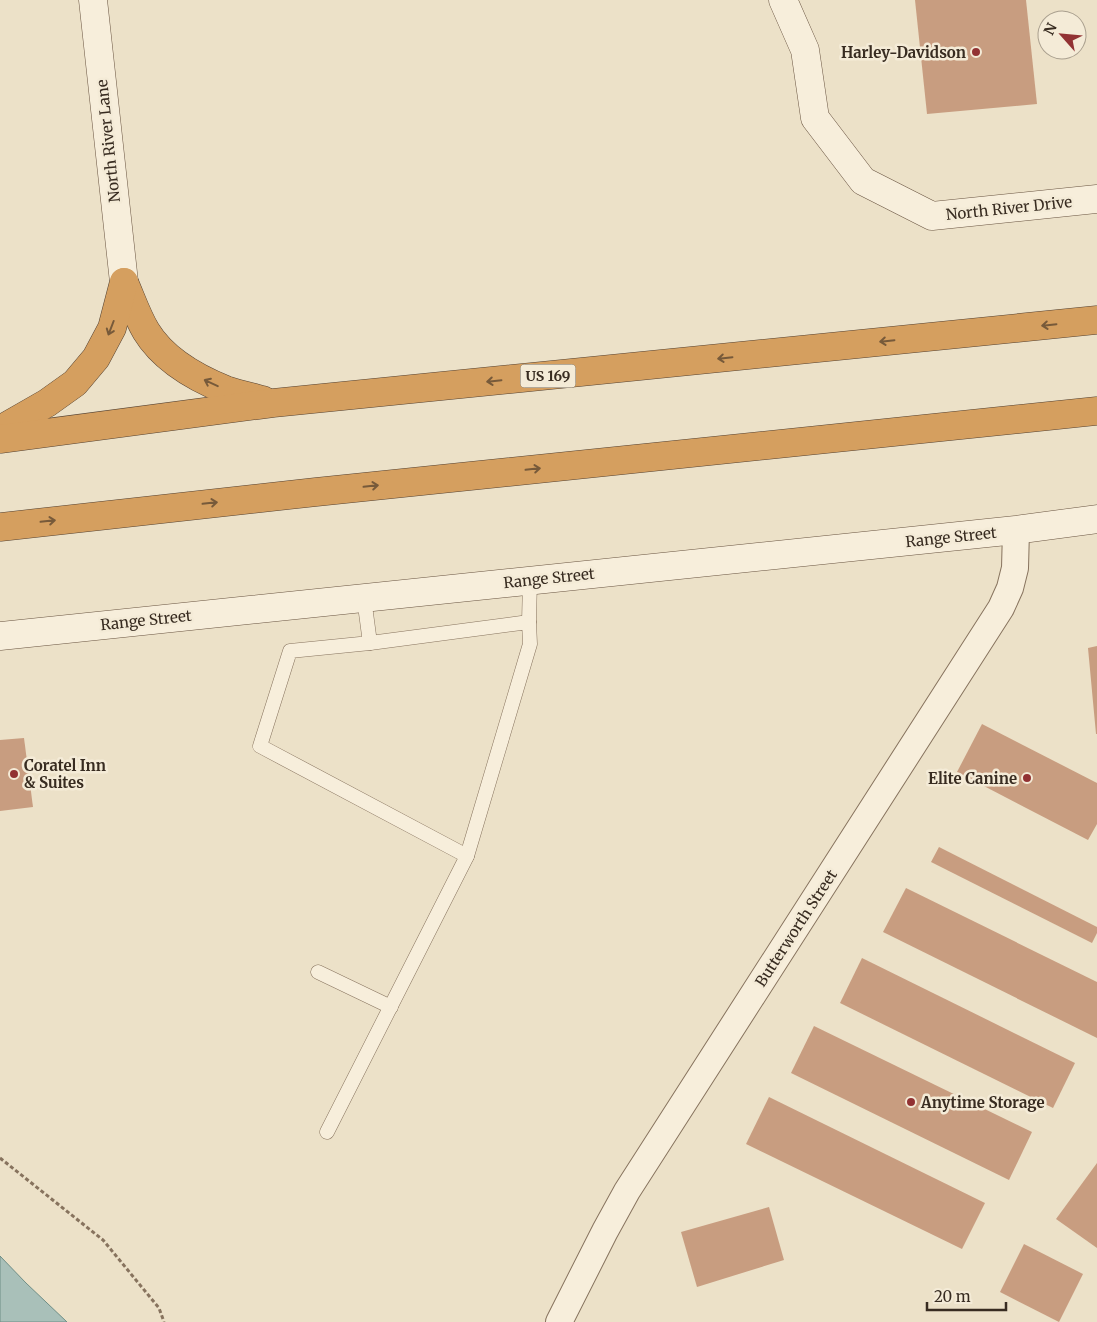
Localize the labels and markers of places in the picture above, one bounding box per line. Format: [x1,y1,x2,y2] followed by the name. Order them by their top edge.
[841,43,966,62] place label: Harley-Davidson
[970,46,982,58] marker: Harley-Davidson
[24,756,106,792] place label: Coratel Inn & Suites
[8,768,20,780] marker: Coratel Inn & Suites
[928,769,1017,788] place label: Elite Canine
[1021,772,1033,784] marker: Elite Canine
[920,1093,1045,1112] place label: Anytime Storage
[905,1096,917,1108] marker: Anytime Storage

